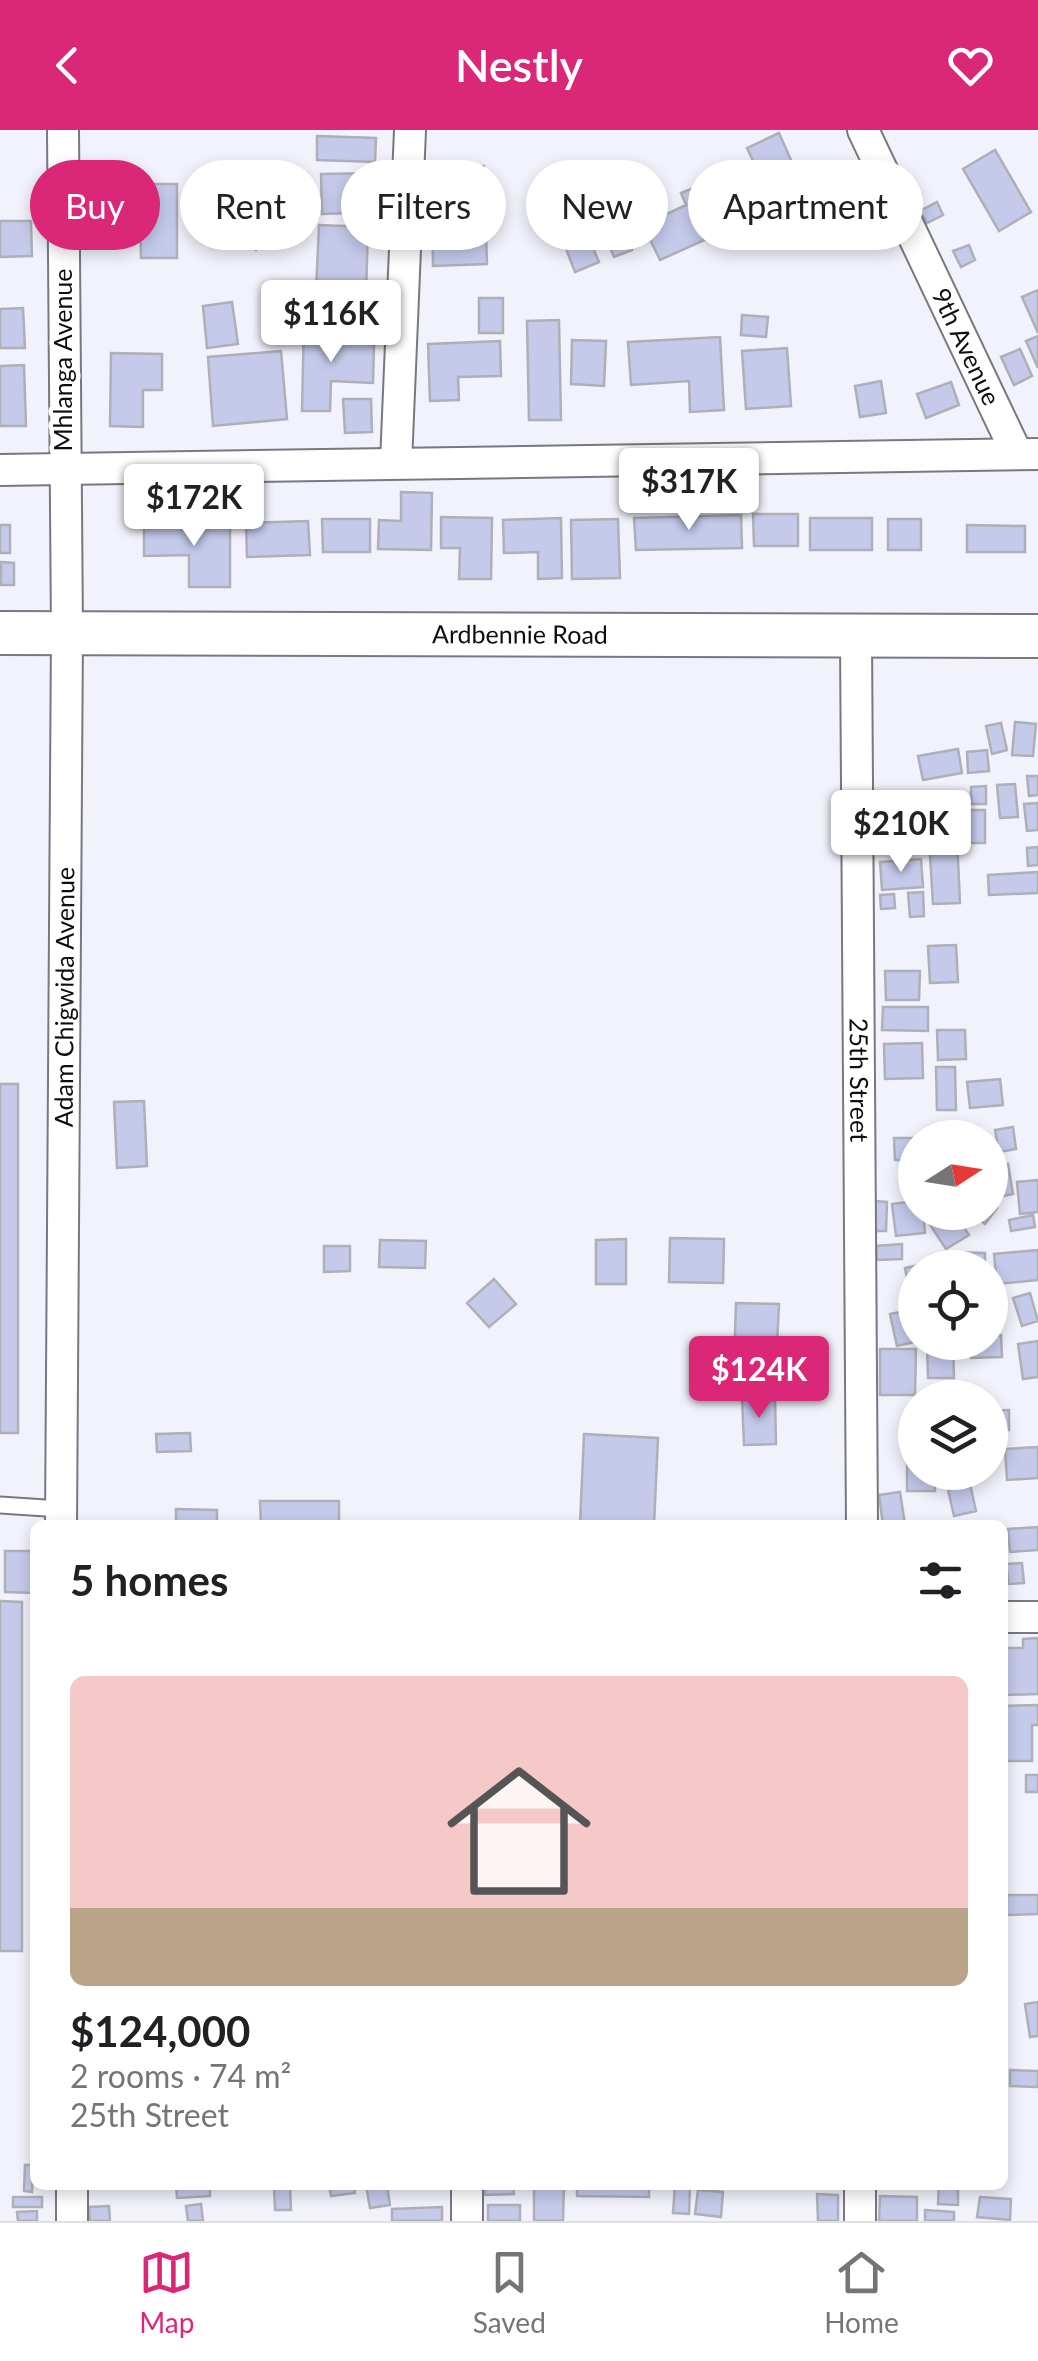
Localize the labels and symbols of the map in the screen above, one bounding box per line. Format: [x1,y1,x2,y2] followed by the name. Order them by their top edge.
[47,268,77,452] street label: Mhlanga Avenue
[261,280,401,365] pin: $116K
[926,283,1007,410] street label: 9th Avenue
[619,448,759,533] pin: $317K
[124,464,264,549] pin: $172K
[432,618,608,649] street label: Ardbennie Road
[831,790,971,875] pin: $210K
[48,867,79,1127] street label: Adam Chigwida Avenue
[845,1018,875,1142] street label: 25th Street
[898,1120,1008,1230] north arrow
[689,1336,829,1421] pin: $124K

